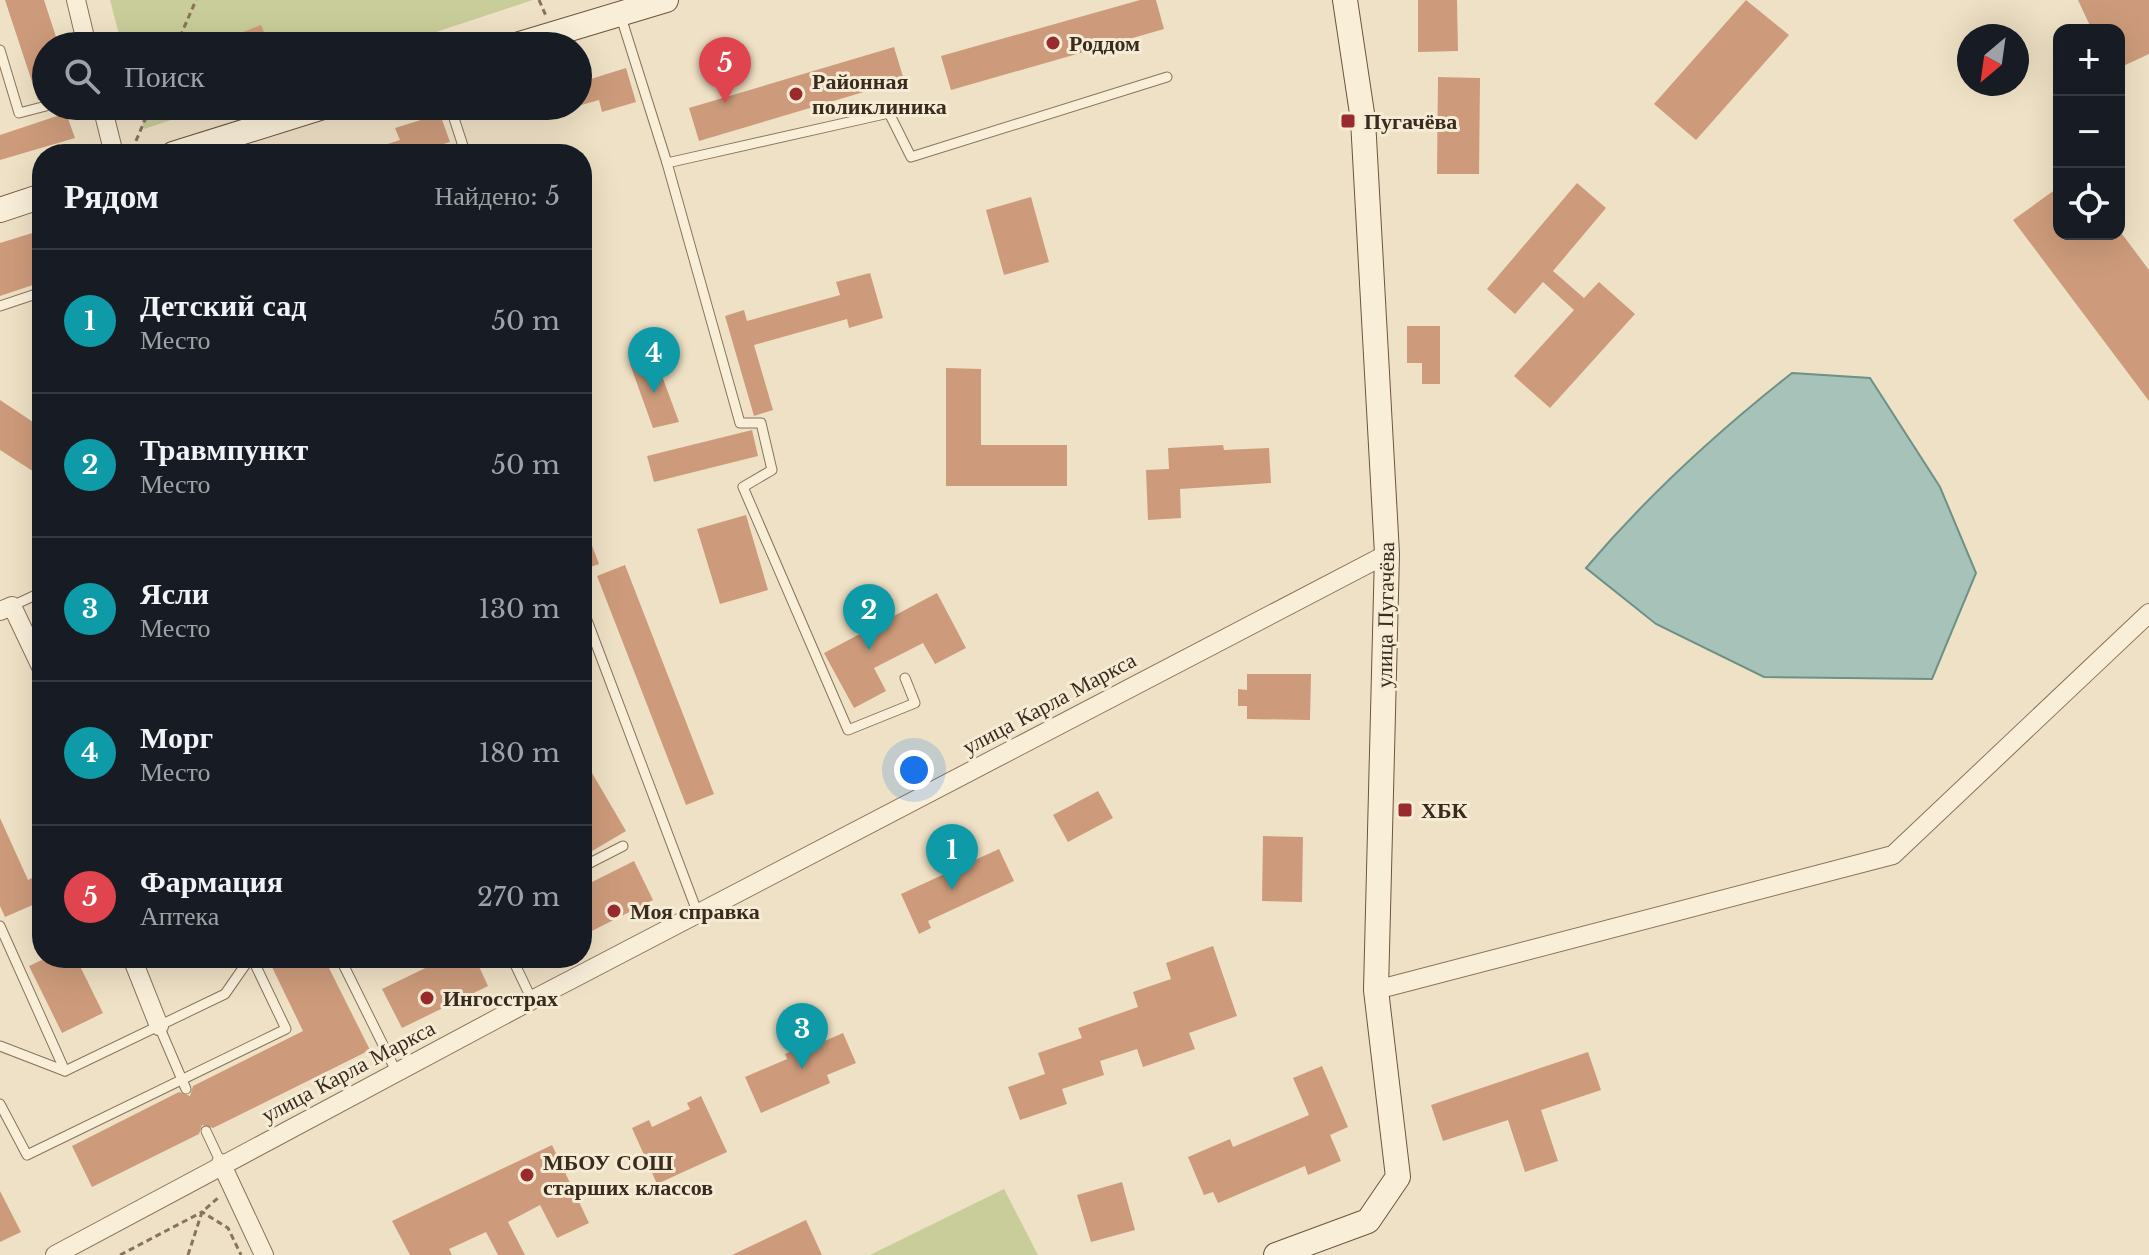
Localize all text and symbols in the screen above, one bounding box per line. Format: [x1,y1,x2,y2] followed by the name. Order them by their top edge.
[1957,24,2029,96] north arrow
[2053,24,2125,240] map controls
[2053,24,2125,96] button: +
[1069,30,1140,57] place label: Роддом
[32,32,592,120] search box
[1044,34,1062,52] marker: Роддом
[699,37,751,103] pin: 5
[60,54,104,98] icon: search
[124,58,205,95] text: Поиск
[812,68,947,120] place label: Районная поликлиника
[787,85,805,103] marker: Районная поликлиника
[2053,96,2125,168] button: −
[1364,108,1457,135] place label: Пугачёва
[1339,112,1357,130] marker: Пугачёва
[2053,168,2125,240] button: locate
[64,175,159,217] text: Рядом
[434,180,560,212] text: Найдено: 5
[140,287,306,324] text: Детский сад
[84,305,96,337] text: 1
[491,305,560,337] text: 50 m
[140,324,211,356] text: Место
[628,327,680,393] pin: 4
[140,431,308,468] text: Травмпункт
[82,449,98,481] text: 2
[491,449,560,481] text: 50 m
[140,468,211,500] text: Место
[1371,541,1400,688] street label: улица Пугачёва
[140,575,209,612] text: Ясли
[843,584,895,650] pin: 2
[82,593,98,625] text: 3
[478,593,560,625] text: 130 m
[140,612,211,644] text: Место
[958,646,1141,761] street label: улица Карла Маркса
[140,719,213,756] text: Морг
[81,737,99,769] text: 4
[479,737,560,769] text: 180 m
[894,750,934,790] your location
[140,756,211,788] text: Место
[1421,797,1467,824] place label: ХБК
[1396,801,1414,819] marker: ХБК
[926,824,978,890] pin: 1
[140,863,283,900] text: Фармация
[82,881,98,913] text: 5
[477,881,560,913] text: 270 m
[630,898,760,925] place label: Моя справка
[140,900,219,932] text: Аптека
[605,902,623,920] marker: Моя справка
[443,985,558,1012] place label: Ингосстрах
[418,989,436,1007] marker: Ингосстрах
[776,1003,828,1069] pin: 3
[257,1014,440,1129] street label: улица Карла Маркса
[543,1149,713,1201] place label: МБОУ СОШ старших классов
[518,1166,536,1184] marker: МБОУ СОШ старших классов

